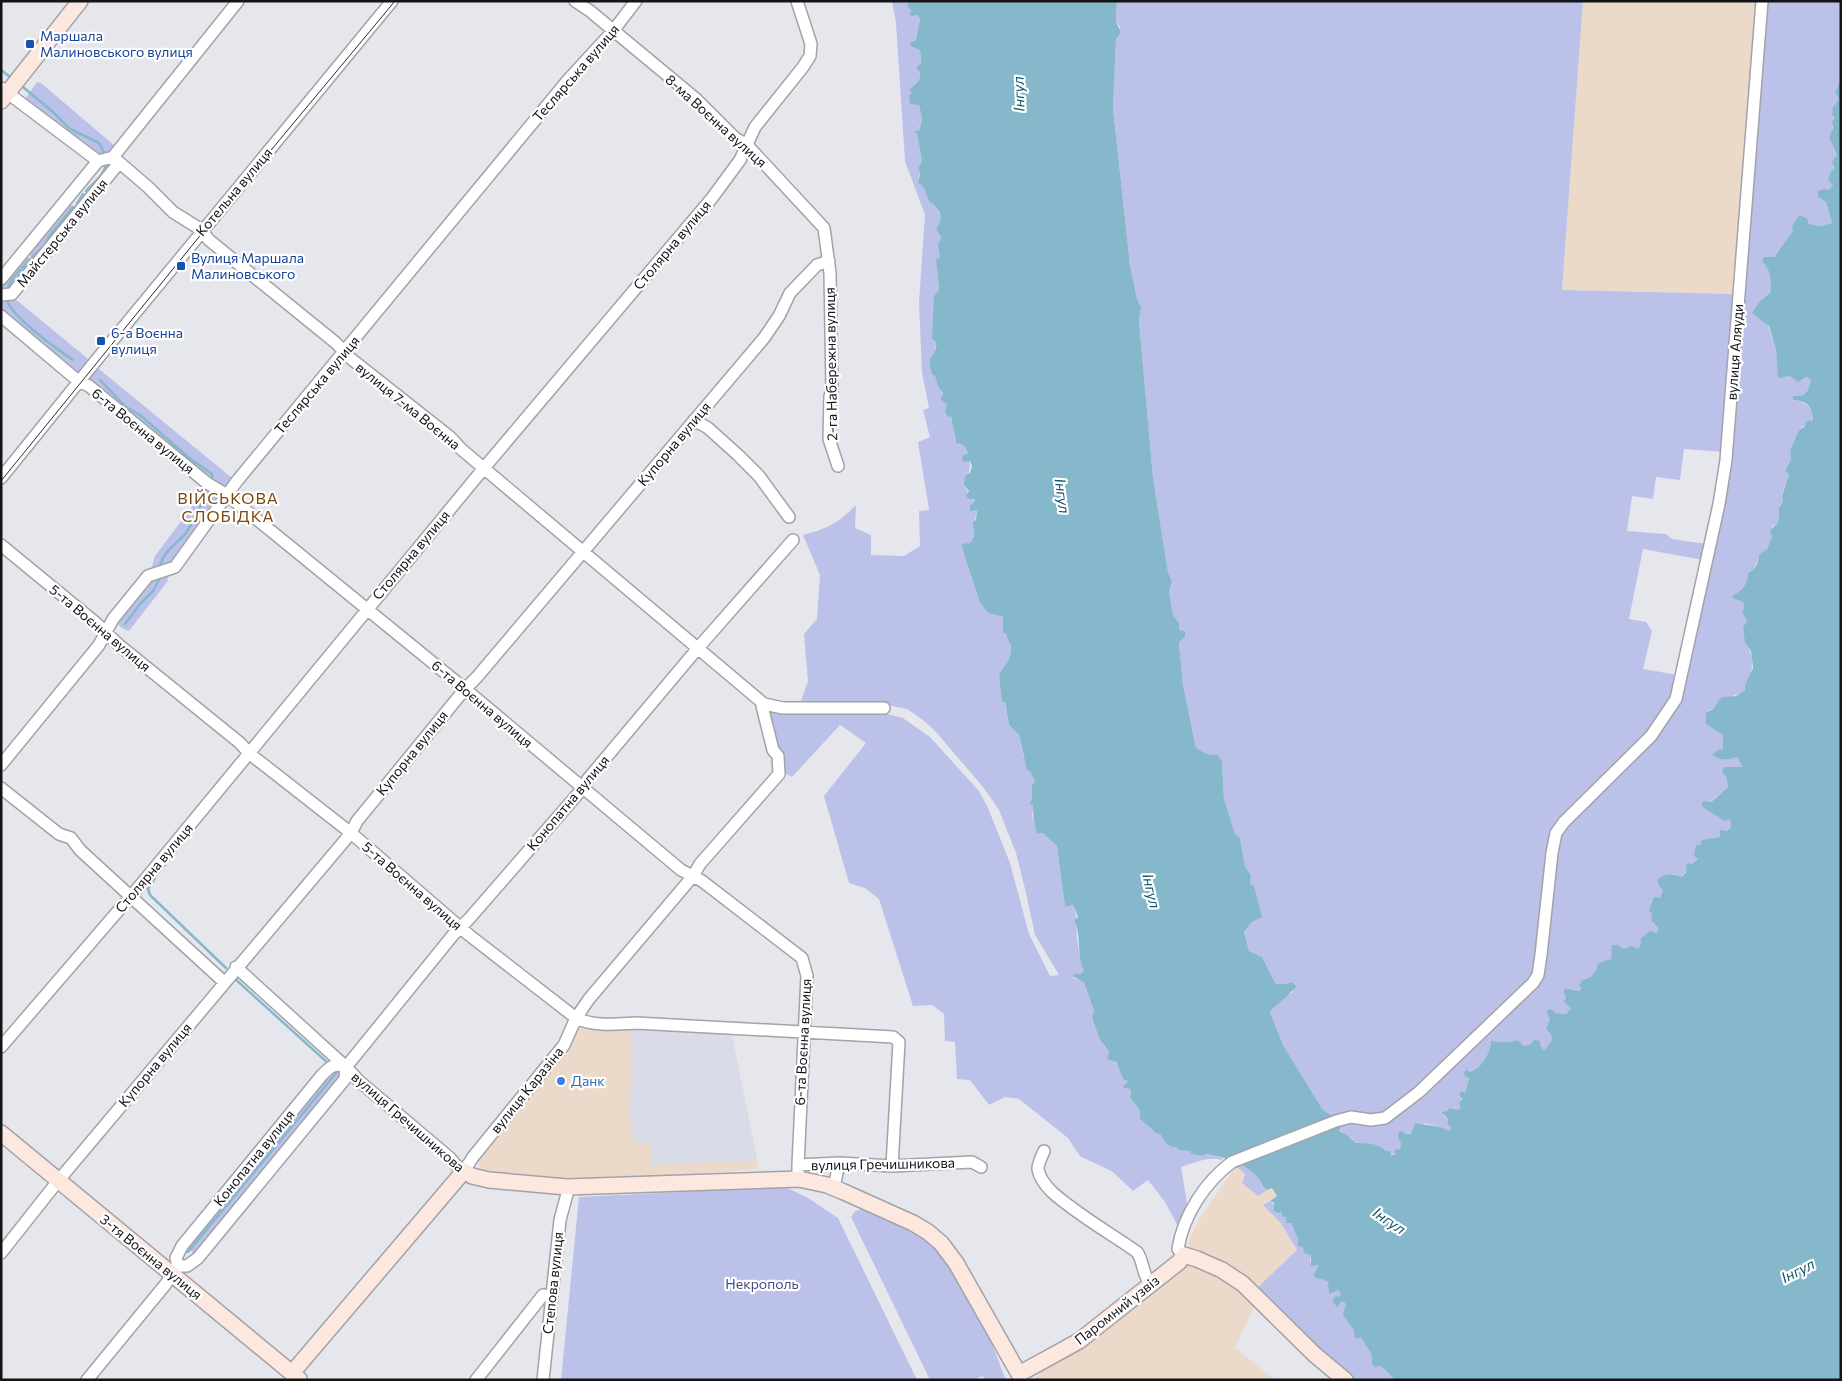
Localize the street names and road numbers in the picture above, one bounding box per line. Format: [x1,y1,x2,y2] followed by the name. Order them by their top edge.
[529,21,622,125] street label: Теслярська вулиця
[662,71,770,171] street label: 8-ма Воєнна вулиця
[192,144,275,239] street label: Котельна вулиця
[13,175,111,290] street label: Майстерська вулиця
[629,197,714,293] street label: Столярна вулиця
[821,287,840,441] street label: 2-га Набережна вулиця
[1723,303,1746,401] street label: вулиця Аляуди
[271,332,363,437] street label: Теслярська вулиця
[353,358,464,453] street label: вулиця 7-ма Воєнна
[89,384,198,477] street label: 6-та Воєнна вулиця
[634,398,714,489] street label: Купорна вулиця
[368,507,453,603] street label: Столярна вулиця
[46,580,154,675] street label: 5-та Воєнна вулиця
[428,656,536,751] street label: 6-та Воєнна вулиця
[372,707,451,799] street label: Купорна вулиця
[523,752,612,854] street label: Конопатна вулиця
[111,820,196,916] street label: Столярна вулиця
[359,838,466,934] street label: 5-та Воєнна вулиця
[791,978,814,1106] street label: 6-та Воєнна вулиця
[115,1019,195,1110] street label: Купорна вулиця
[487,1043,567,1136] street label: вулиця Каразіна
[348,1068,468,1175] street label: вулиця Гречишникова
[210,1106,298,1209] street label: Конопатна вулиця
[811,1154,955,1173] street label: вулиця Гречишникова
[97,1210,206,1303] street label: 3-тя Воєнна вулиця
[539,1231,566,1335] street label: Степова вулиця
[1071,1271,1163,1348] street label: Паромний узвіз

